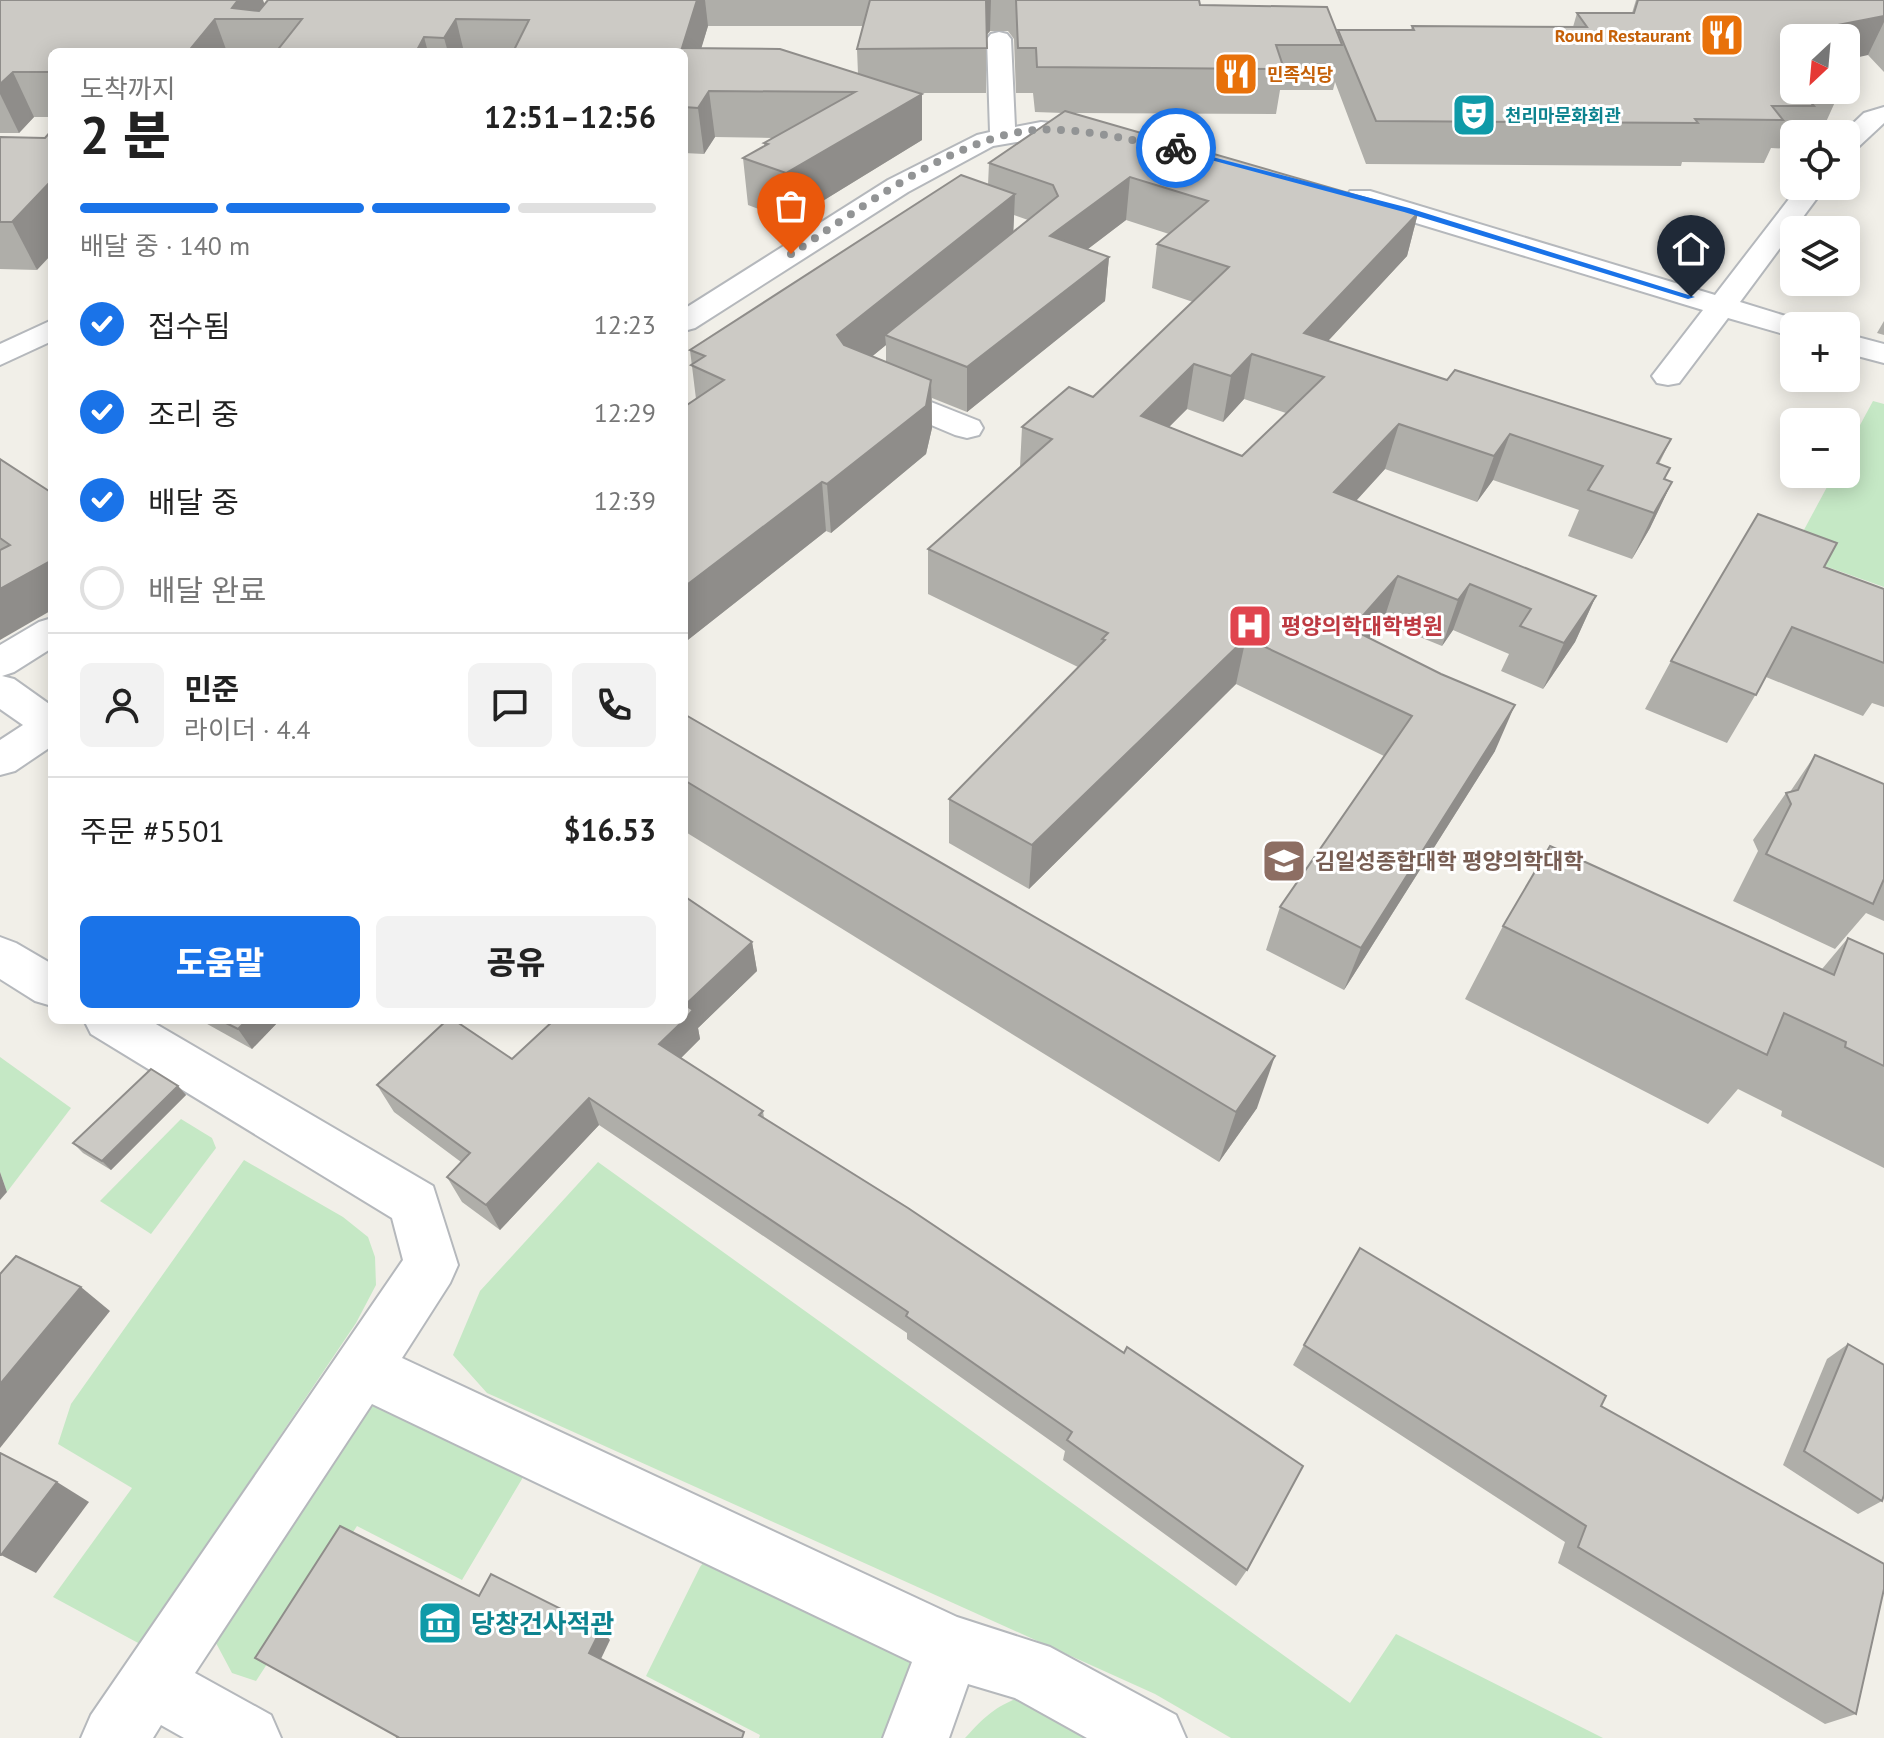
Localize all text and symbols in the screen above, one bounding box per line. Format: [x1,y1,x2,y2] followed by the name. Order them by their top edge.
[1698,11,1746,59] restaurant icon: Round Restaurant
[1555,24,1692,47] place label: Round Restaurant
[1780,24,1860,104] north arrow
[1780,24,1860,488] map controls
[1212,50,1260,98] restaurant icon: 민족식당
[1267,63,1333,86] place label: 민족식당
[80,72,176,105] text: 도착까지
[1450,91,1498,139] theatre icon: 천리마문화회관
[484,97,656,136] text: 12:51–12:56
[80,101,170,168] text: 2 분
[1505,104,1621,127] place label: 천리마문화회관
[1136,108,1216,188] courier
[1780,120,1860,200] button: locate
[1154,126,1198,170] icon: bike
[757,172,825,254] pin
[769,184,813,228] icon: bag
[1657,215,1725,297] pin
[1780,216,1860,296] button: layers
[1669,227,1713,271] icon: home
[80,229,250,262] text: 배달 중 · 140 m
[80,302,124,346] icon: check
[148,306,231,345] text: 접수됨
[594,308,656,341] text: 12:23
[1780,312,1860,392] button: +
[80,390,124,434] icon: check
[148,394,239,433] text: 조리 중
[594,396,656,429] text: 12:29
[1780,408,1860,488] button: −
[80,478,124,522] icon: check
[148,482,239,521] text: 배달 중
[594,484,656,517] text: 12:39
[148,570,266,609] text: 배달 완료
[1226,602,1274,650] hospital icon: 평양의학대학병원
[1281,612,1443,640] place label: 평양의학대학병원
[80,663,164,747] button: person
[468,663,552,747] button: chat
[572,663,656,747] button: phone
[184,669,239,708] text: 민준
[184,713,311,746] text: 라이더 · 4.4
[564,810,656,849] text: $16.53
[80,811,225,850] text: 주문 #5501
[1260,837,1308,885] school or university icon: 김일성종합대학 평양의학대학
[1315,847,1584,875] place label: 김일성종합대학 평양의학대학
[80,916,360,1008] button: 도움말
[376,916,656,1008] button: 공유
[416,1599,464,1647] museum icon: 당창건사적관
[471,1607,615,1640] place label: 당창건사적관

